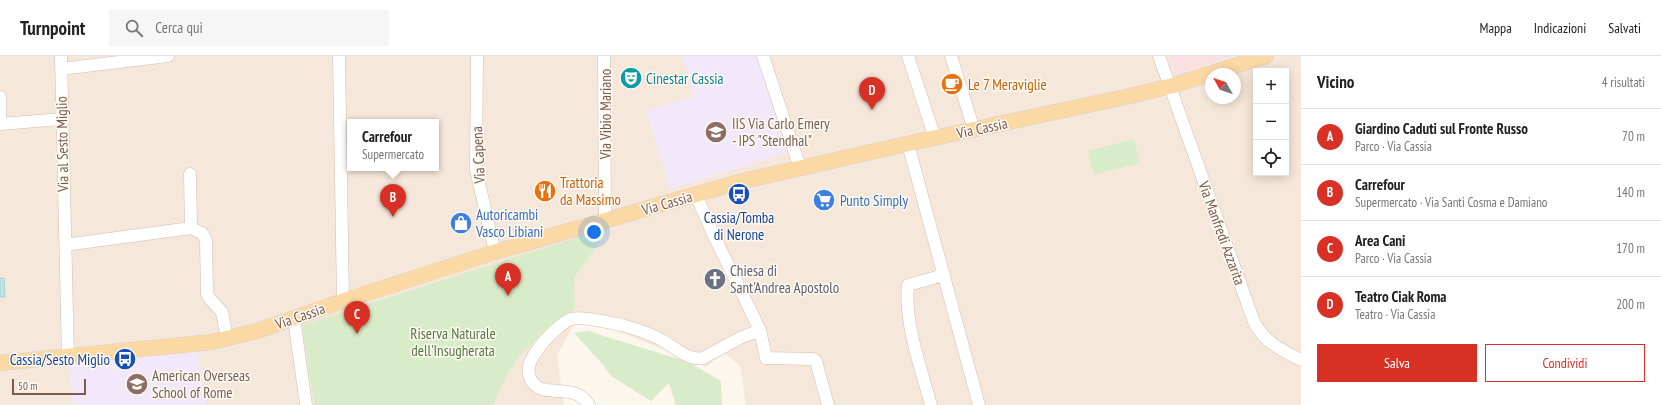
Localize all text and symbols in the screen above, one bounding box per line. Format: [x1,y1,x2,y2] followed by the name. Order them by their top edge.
[109,10,389,46] search box
[20,16,85,40] text: Turnpoint
[123,17,145,39] icon: search
[155,18,203,37] text: Cerca qui
[1480,19,1512,37] text: Mappa
[1534,19,1586,37] text: Indicazioni
[1608,19,1641,37] text: Salvati
[618,65,644,91] theatre icon: Cinestar Cassia
[1205,68,1241,104] north arrow
[1253,68,1289,176] map controls
[1253,68,1289,104] button: +
[596,69,615,160] street label: Via Vibio Mariano
[646,69,723,88] place label: Cinestar Cassia
[939,71,965,97] cafe icon: Le 7 Meraviglie
[1317,71,1354,93] text: Vicino
[1602,74,1645,91] text: 4 risultati
[968,75,1047,94] place label: Le 7 Meraviglie
[859,77,885,110] pin: D
[52,96,72,193] street label: Via al Sesto Miglio
[1253,104,1289,140] button: −
[954,113,1009,143] street label: Via Cassia
[732,114,830,150] place label: IIS Via Carlo Emery - IPS "Stendhal"
[347,119,439,171] popup
[703,119,729,145] school or university icon: IIS Via Carlo Emery - IPS "Stendhal"
[1355,119,1528,138] text: Giardino Caduti sul Fronte Russo
[467,126,489,185] street label: Via Capena
[362,127,412,146] text: Carrefour
[1327,128,1333,145] text: A
[1622,128,1645,145] text: 70 m
[1355,138,1432,155] text: Parco · Via Cassia
[1253,140,1289,176] button: locate
[362,146,424,163] text: Supermercato
[560,173,621,209] place label: Trattoria da Massimo
[1355,175,1405,194] text: Carrefour
[1194,177,1250,288] street label: Via Manfredi Azzarita
[532,178,558,204] restaurant icon: Trattoria da Massimo
[726,181,752,207] bus stop icon: Cassia/Tomba di Nerone
[380,184,406,217] pin: B
[1327,184,1333,201] text: B
[1616,184,1645,201] text: 140 m
[639,187,694,219] street label: Via Cassia
[811,187,837,213] supermarket icon: Punto Simply
[840,191,909,210] place label: Punto Simply
[1355,194,1547,211] text: Supermercato · Via Santi Cosma e Damiano
[475,205,543,241] place label: Autoricambi Vasco Libiani
[704,208,774,244] place label: Cassia/Tomba di Nerone
[448,210,474,236] shop icon: Autoricambi Vasco Libiani
[584,222,604,242] your location
[1355,231,1405,250] text: Area Cani
[1327,240,1333,257] text: C
[1616,240,1645,257] text: 170 m
[1355,250,1432,267] text: Parco · Via Cassia
[730,261,839,297] place label: Chiesa di Sant'Andrea Apostolo
[495,263,521,296] pin: A
[702,266,728,292] church icon: Chiesa di Sant'Andrea Apostolo
[1355,287,1447,306] text: Teatro Ciak Roma
[1327,296,1333,313] text: D
[1616,296,1645,313] text: 200 m
[272,299,327,334] street label: Via Cassia
[344,301,370,334] pin: C
[1355,306,1435,323] text: Teatro · Via Cassia
[410,324,496,360] park label: Riserva Naturale dell'Insugherata
[1317,344,1477,382] button: Salva
[1485,344,1645,382] button: Condividi
[112,346,138,372] bus stop icon: Cassia/Sesto Miglio
[10,350,110,369] place label: Cassia/Sesto Miglio
[152,366,250,402] place label: American Overseas School of Rome
[124,371,150,397] school or university icon: American Overseas School of Rome
[12,377,86,396] scale bar
[18,379,37,393] text: 50 m

